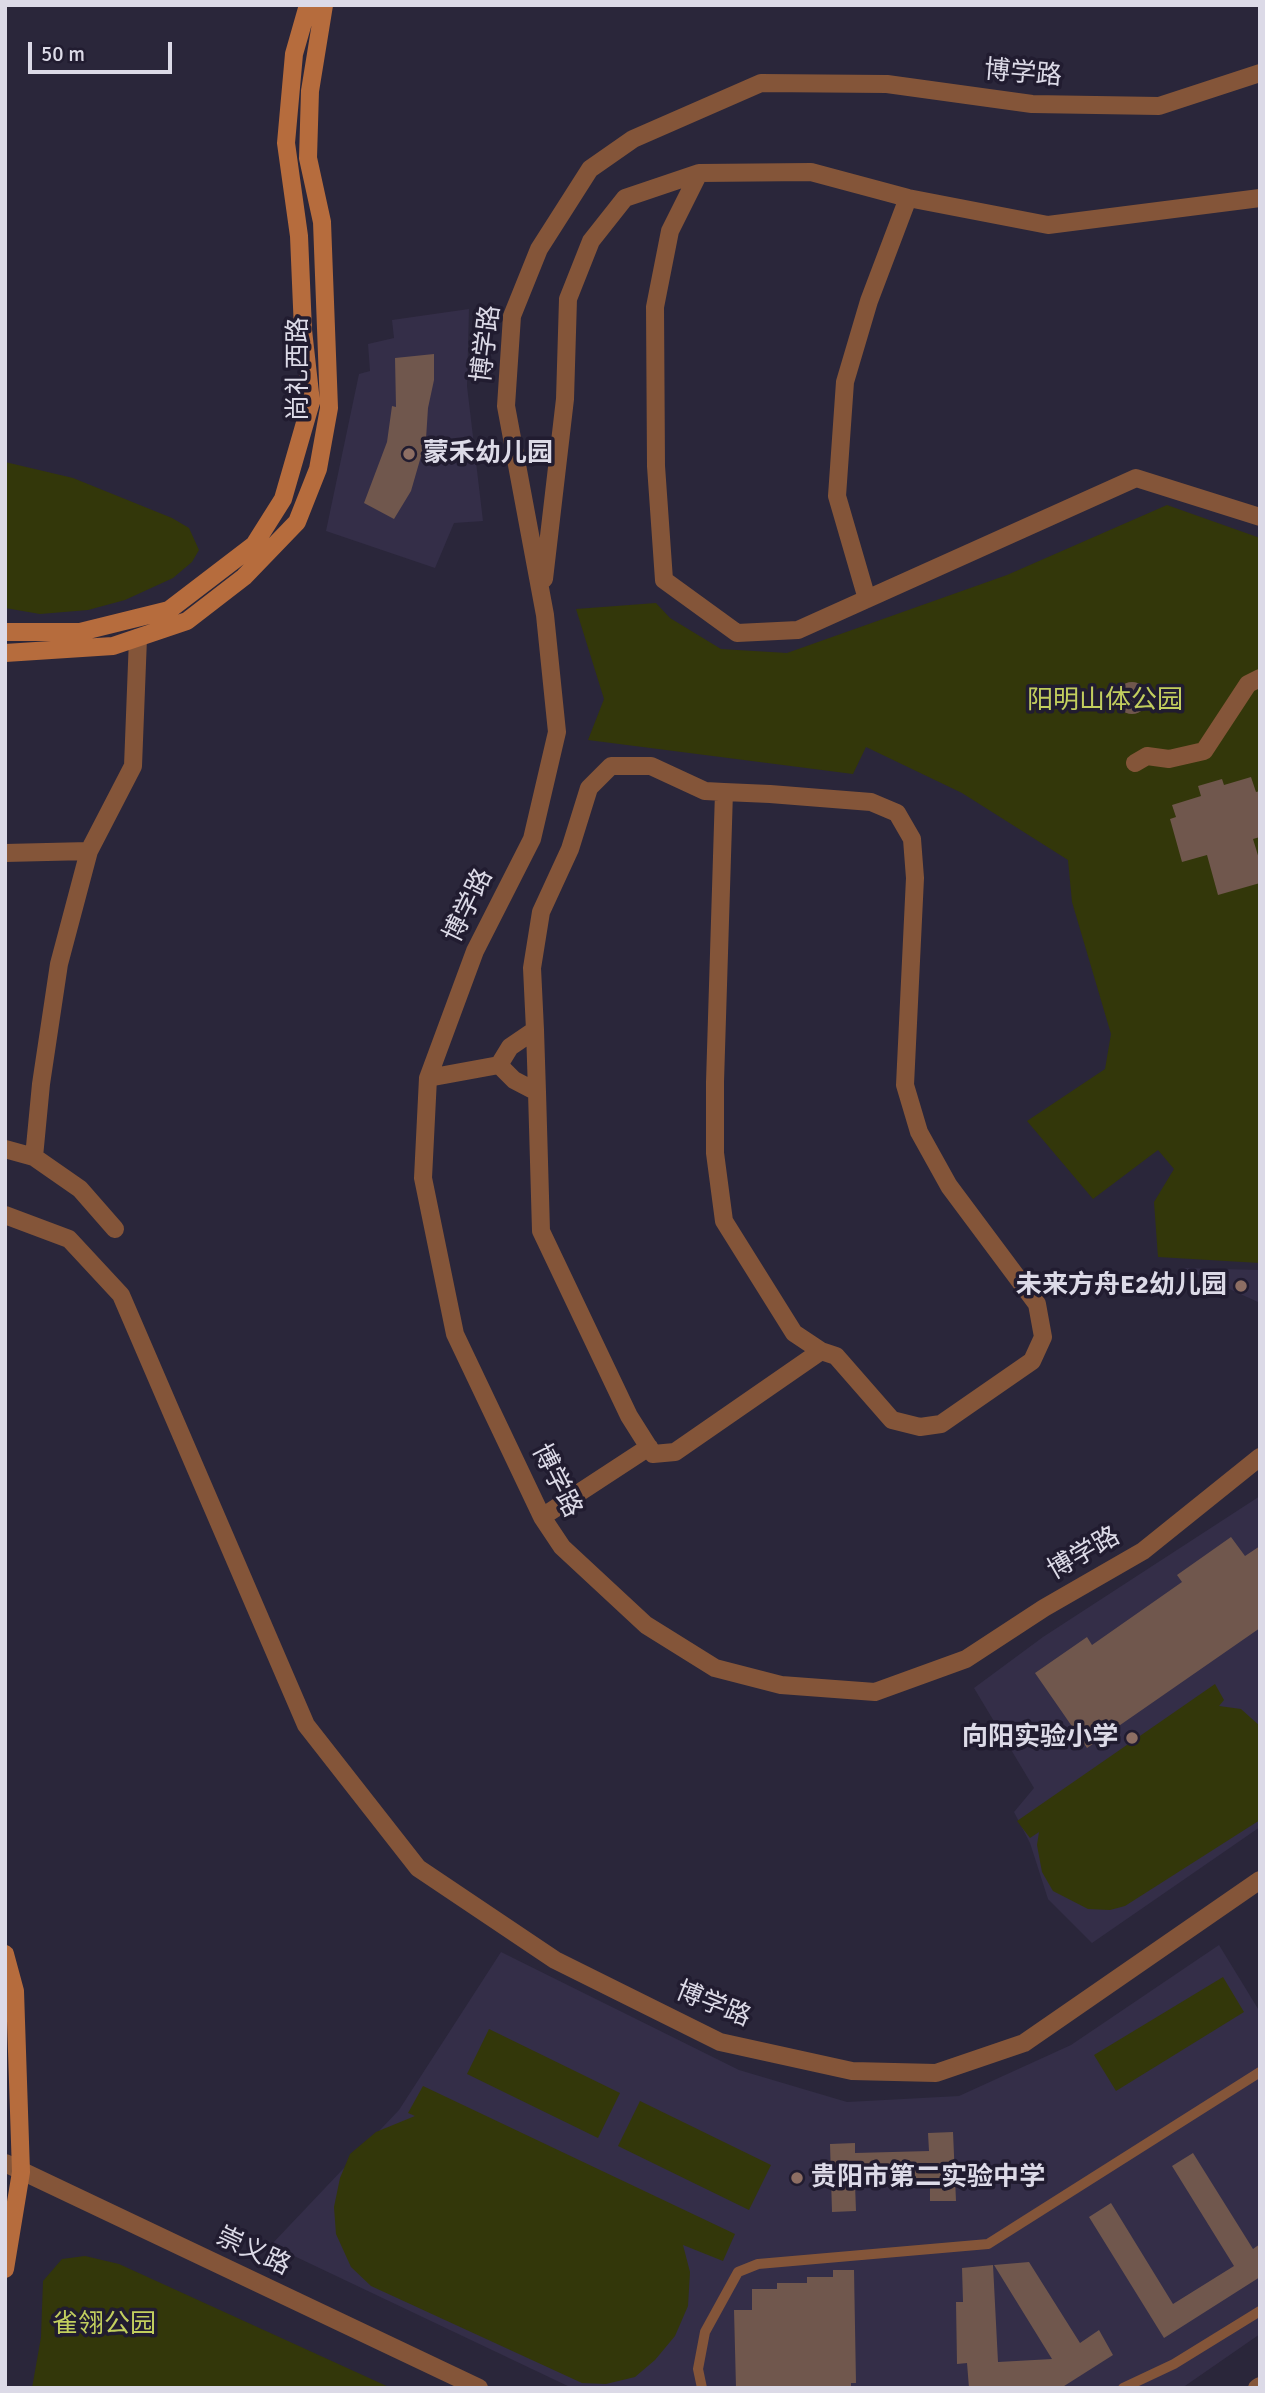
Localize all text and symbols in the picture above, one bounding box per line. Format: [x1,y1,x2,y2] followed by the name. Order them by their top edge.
[32,28,175,72] scale bar
[41,41,85,67] text: 50 m
[983,55,1063,93] street label: 博学路
[467,303,507,385] street label: 博学路
[283,317,315,421] street label: 尚礼西路
[423,438,553,470] place label: 蒙禾幼儿园
[401,446,417,462] marker: 蒙禾幼儿园
[1027,685,1183,717] park label: 阳明山体公园
[438,864,500,948] street label: 博学路
[1016,1270,1227,1302] place label: 未来方舟E2幼儿园
[1233,1278,1249,1294] marker: 未来方舟E2幼儿园
[524,1439,588,1523] street label: 博学路
[1042,1521,1126,1587] street label: 博学路
[962,1722,1118,1754] place label: 向阳实验小学
[1124,1730,1140,1746] marker: 向阳实验小学
[671,1976,755,2034] street label: 博学路
[811,2162,1045,2194] place label: 贵阳市第二实验中学
[789,2170,805,2186] marker: 贵阳市第二实验中学
[211,2221,295,2283] street label: 崇义路
[52,2309,156,2341] park label: 雀翎公园

